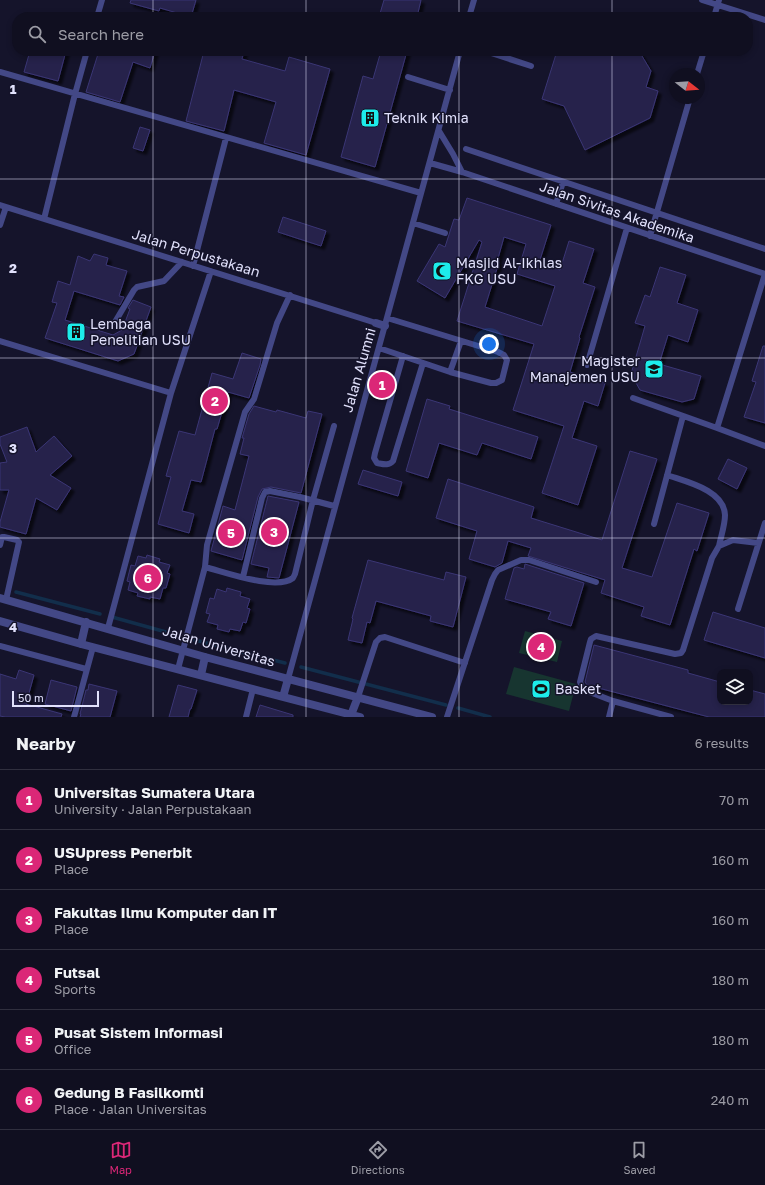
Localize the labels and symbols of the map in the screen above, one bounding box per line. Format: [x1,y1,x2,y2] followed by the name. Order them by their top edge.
[669,68,705,104] north arrow
[10,81,17,97] text: 1
[359,107,381,129] building icon: Teknik Kimia
[384,109,469,126] place label: Teknik Kimia
[538,177,697,246] street label: Jalan Sivitas Akademika
[130,225,262,280] street label: Jalan Perpustakaan
[456,254,562,287] place label: Masjid Al-Ikhlas FKG USU
[9,260,17,276] text: 2
[431,260,453,282] mosque icon: Masjid Al-Ikhlas FKG USU
[90,315,191,348] place label: Lembaga Penelitian USU
[65,321,87,343] building icon: Lembaga Penelitian USU
[338,326,379,414] street label: Jalan Alumni
[479,334,499,354] your location
[530,352,641,385] place label: Magister Manajemen USU
[643,358,665,380] school or university icon: Magister Manajemen USU
[369,370,395,400] pin: 1
[202,386,228,416] pin: 2
[9,440,17,456] text: 3
[261,517,287,547] pin: 3
[218,518,244,548] pin: 5
[135,563,161,593] pin: 6
[9,619,17,635] text: 4
[161,621,277,670] street label: Jalan Universitas
[528,632,554,662] pin: 4
[530,678,552,700] sports icon: Basket
[555,680,601,697] place label: Basket
[12,689,99,708] scale bar

